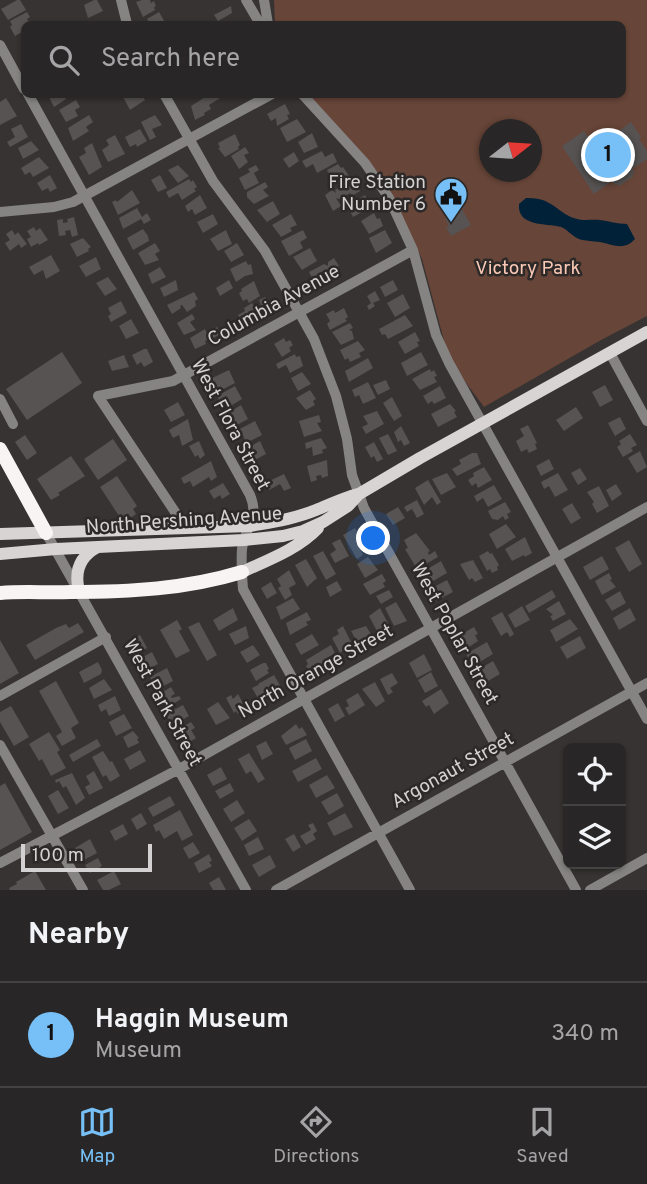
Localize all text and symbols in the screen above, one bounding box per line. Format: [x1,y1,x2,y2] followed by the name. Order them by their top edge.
[21,21,626,98] search box
[45,41,83,79] icon: search
[101,43,240,76] text: Search here
[479,119,542,182] north arrow
[585,129,631,181] pin: 1
[328,171,426,217] place label: Fire Station Number 6
[432,175,470,224] public building icon: Fire Station Number 6
[475,257,581,281] park label: Victory Park
[204,260,344,352] street label: Columbia Avenue
[185,355,275,495] street label: West Flora Street
[85,502,283,540] street label: North Pershing Avenue
[356,521,390,555] your location
[405,559,503,709] street label: West Poplar Street
[234,619,398,725] street label: North Orange Street
[117,635,207,771] street label: West Park Street
[388,727,518,815] street label: Argonaut Street
[563,743,626,869] map controls
[563,743,626,806] button: locate
[563,806,626,869] button: layers
[21,841,152,873] scale bar
[32,844,84,868] text: 100 m
[28,917,129,954] text: Nearby
[95,1004,289,1037] text: Haggin Museum
[46,1020,56,1049] text: 1
[551,1020,619,1049] text: 340 m
[95,1037,182,1066] text: Museum
[78,1103,116,1169] tab: Map
[273,1103,360,1169] tab: Directions
[516,1103,569,1169] tab: Saved

